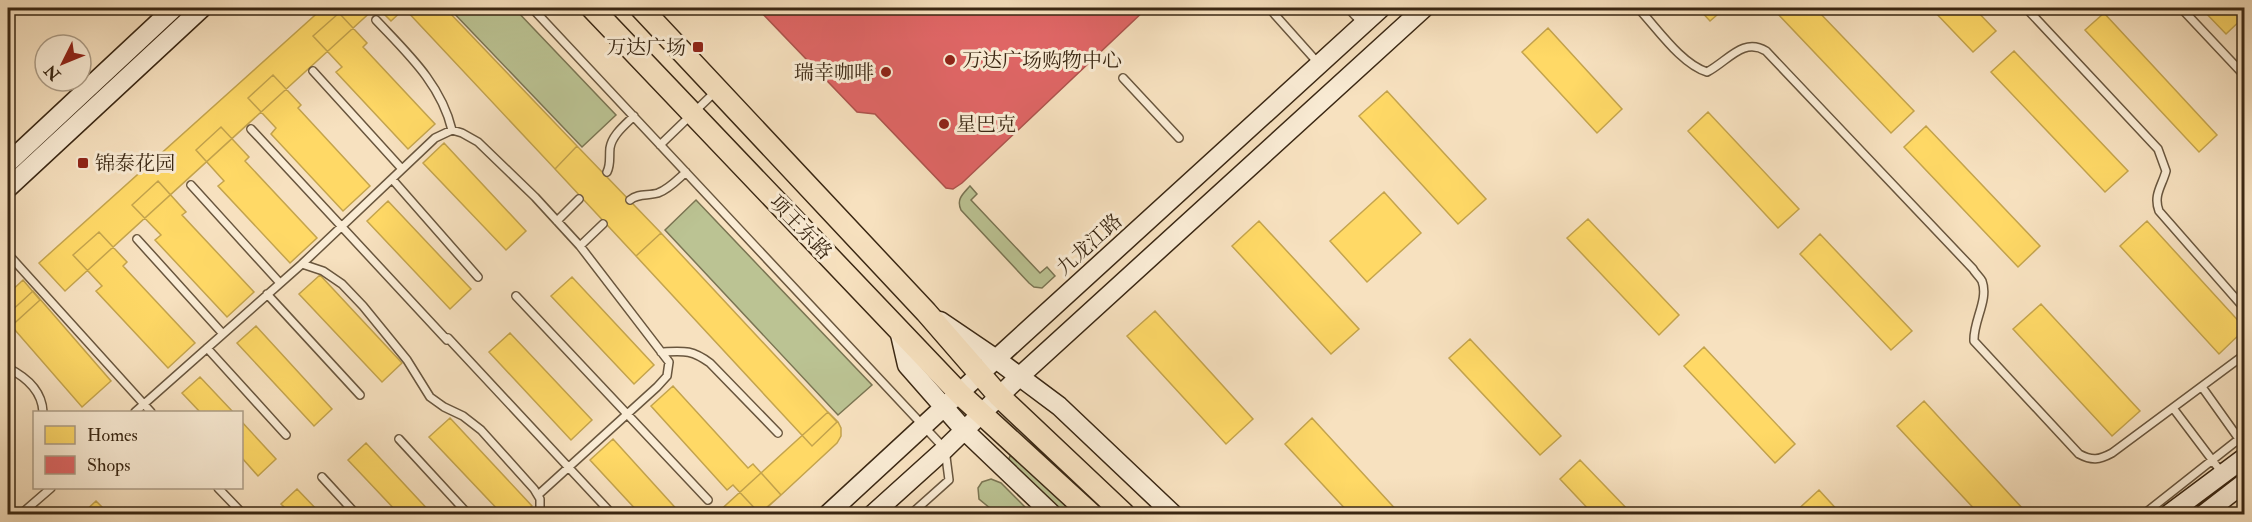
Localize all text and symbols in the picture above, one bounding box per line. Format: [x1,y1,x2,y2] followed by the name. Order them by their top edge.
[33,33,93,93] north arrow
[606,35,686,60] place label: 万达广场
[691,40,705,54] marker: 万达广场
[962,48,1122,73] place label: 万达广场购物中心
[943,53,957,67] marker: 万达广场购物中心
[40,60,66,85] text: N
[794,60,874,85] place label: 瑞幸咖啡
[879,65,893,79] marker: 瑞幸咖啡
[956,112,1016,137] place label: 星巴克
[937,117,951,131] marker: 星巴克
[95,151,175,176] place label: 锦泰花园
[76,156,90,170] marker: 锦泰花园
[764,190,837,265] street label: 项王东路
[1051,208,1127,280] street label: 九龙江路
[33,411,243,489] legend
[87,424,138,447] text: Homes
[87,454,130,477] text: Shops

